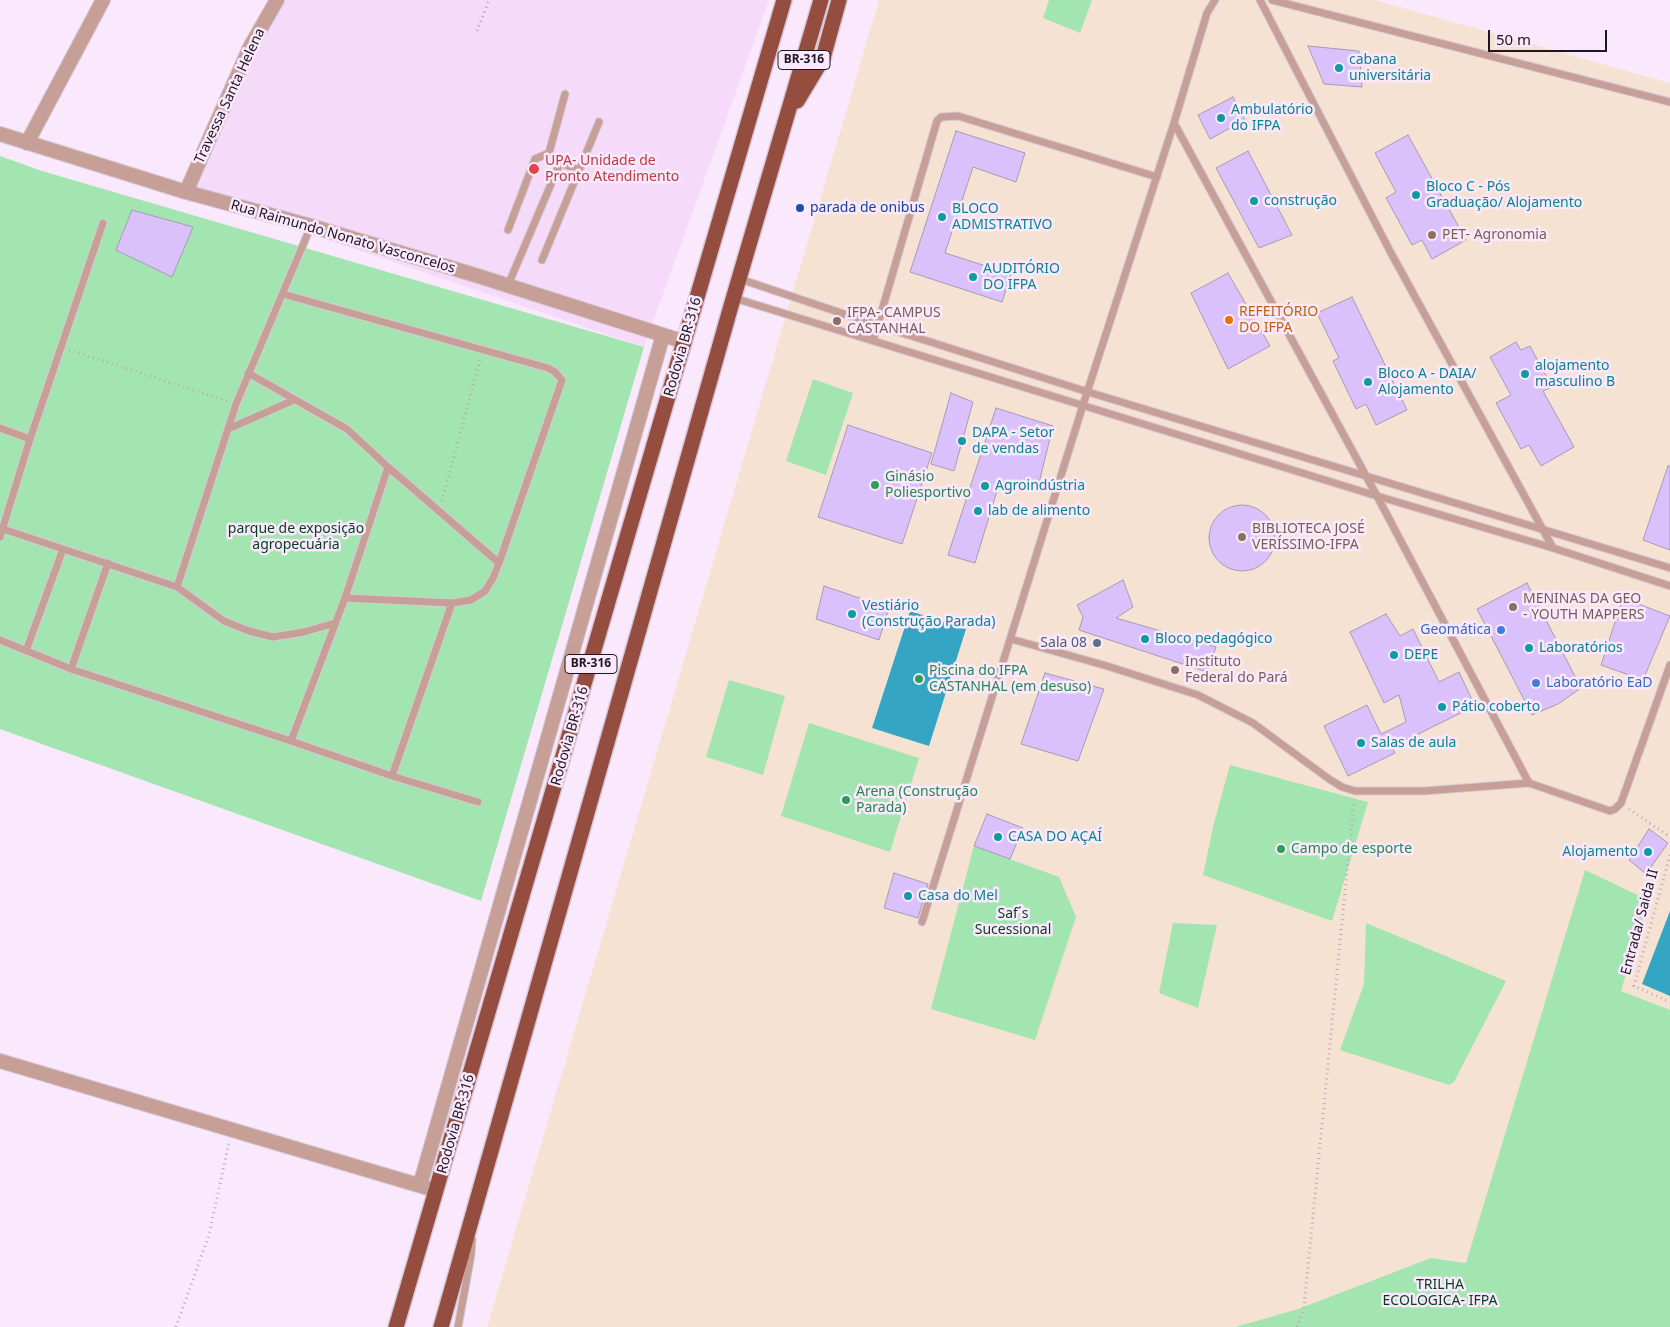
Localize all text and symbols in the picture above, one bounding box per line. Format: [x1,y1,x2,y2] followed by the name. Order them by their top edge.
[1490,20,1609,52] scale bar
[191,26,269,166] street label: Travessa Santa Helena
[1496,29,1531,49] text: 50 m
[778,50,830,70] road number: BR-316
[1349,52,1431,84] place label: cabana universitária
[1333,62,1345,74] marker: cabana universitária
[1231,102,1313,134] place label: Ambulatório do IFPA
[1215,112,1227,124] marker: Ambulatório do IFPA
[545,153,679,186] place label: UPA- Unidade de Pronto Atendimento
[527,162,541,176] marker: UPA- Unidade de Pronto Atendimento
[1426,179,1582,212] place label: Bloco C - Pós Graduação/ Alojamento
[1410,189,1422,201] marker: Bloco C - Pós Graduação/ Alojamento
[1264,193,1337,209] place label: construção
[1248,195,1260,207] marker: construção
[229,197,457,277] street label: Rua Raimundo Nonato Vasconcelos
[810,200,925,216] place label: parada de onibus
[952,201,1052,233] place label: BLOCO ADMISTRATIVO
[794,202,806,214] marker: parada de onibus
[936,211,948,223] marker: BLOCO ADMISTRATIVO
[1442,227,1547,243] place label: PET- Agronomia
[1426,229,1438,241] marker: PET- Agronomia
[983,261,1060,294] place label: AUDITÓRIO DO IFPA
[967,271,979,283] marker: AUDITÓRIO DO IFPA
[661,295,705,399] street label: Rodovia BR-316
[1239,304,1318,336] place label: REFEITÓRIO DO IFPA
[847,305,941,338] place label: IFPA- CAMPUS CASTANHAL
[1223,314,1235,326] marker: REFEITÓRIO DO IFPA
[831,315,843,327] marker: IFPA- CAMPUS CASTANHAL
[1535,358,1615,391] place label: alojamento masculino B
[1378,366,1477,398] place label: Bloco A - DAIA/ Alojamento
[1519,368,1531,380] marker: alojamento masculino B
[1362,376,1374,388] marker: Bloco A - DAIA/ Alojamento
[972,425,1054,458] place label: DAPA - Setor de vendas
[956,435,968,447] marker: DAPA - Setor de vendas
[885,469,971,502] place label: Ginásio Poliesportivo
[995,478,1085,494] place label: Agroindústria
[869,479,881,491] marker: Ginásio Poliesportivo
[979,480,991,492] marker: Agroindústria
[988,503,1090,519] place label: lab de alimento
[972,505,984,517] marker: lab de alimento
[228,521,364,554] park label: parque de exposição agropecuária
[1252,521,1365,554] place label: BIBLIOTECA JOSÉ VERÍSSIMO-IFPA
[1236,531,1248,543] marker: BIBLIOTECA JOSÉ VERÍSSIMO-IFPA
[1523,591,1645,624] place label: MENINAS DA GEO - YOUTH MAPPERS
[862,598,995,630] place label: Vestiário (Construção Parada)
[1507,601,1519,613] marker: MENINAS DA GEO - YOUTH MAPPERS
[846,608,858,620] marker: Vestiário (Construção Parada)
[1420,622,1491,638] place label: Geomática
[1495,624,1507,636] marker: Geomática
[1155,631,1272,647] place label: Bloco pedagógico
[1139,633,1151,645] marker: Bloco pedagógico
[1040,635,1087,651] place label: Sala 08
[1091,637,1103,649] marker: Sala 08
[1539,640,1623,656] place label: Laboratórios
[1523,642,1535,654] marker: Laboratórios
[1404,647,1438,663] place label: DEPE
[1388,649,1400,661] marker: DEPE
[565,654,617,674] road number: BR-316
[1185,654,1288,686] place label: Instituto Federal do Pará
[929,663,1091,696] place label: Piscina do IFPA CASTANHAL (em desuso)
[1169,664,1181,676] marker: Instituto Federal do Pará
[913,673,925,685] marker: Piscina do IFPA CASTANHAL (em desuso)
[1546,675,1653,691] place label: Laboratório EaD
[1530,677,1542,689] marker: Laboratório EaD
[548,684,592,788] street label: Rodovia BR-316
[1452,699,1540,715] place label: Pátio coberto
[1436,701,1448,713] marker: Pátio coberto
[1371,735,1456,751] place label: Salas de aula
[1355,737,1367,749] marker: Salas de aula
[856,784,978,816] place label: Arena (Construção Parada)
[840,794,852,806] marker: Arena (Construção Parada)
[1008,829,1102,845] place label: CASA DO AÇAÍ
[992,831,1004,843] marker: CASA DO AÇAÍ
[1291,841,1412,857] place label: Campo de esporte
[1275,843,1287,855] marker: Campo de esporte
[1562,844,1638,860] place label: Alojamento
[1642,846,1654,858] marker: Alojamento
[1618,867,1662,977] street label: Entrada/ Saida II
[918,888,998,904] place label: Casa do Mel
[902,890,914,902] marker: Casa do Mel
[975,906,1051,939] park label: Saf´s Sucessional
[434,1072,478,1176] street label: Rodovia BR-316
[1383,1277,1497,1310] park label: TRILHA ECOLOGICA- IFPA

